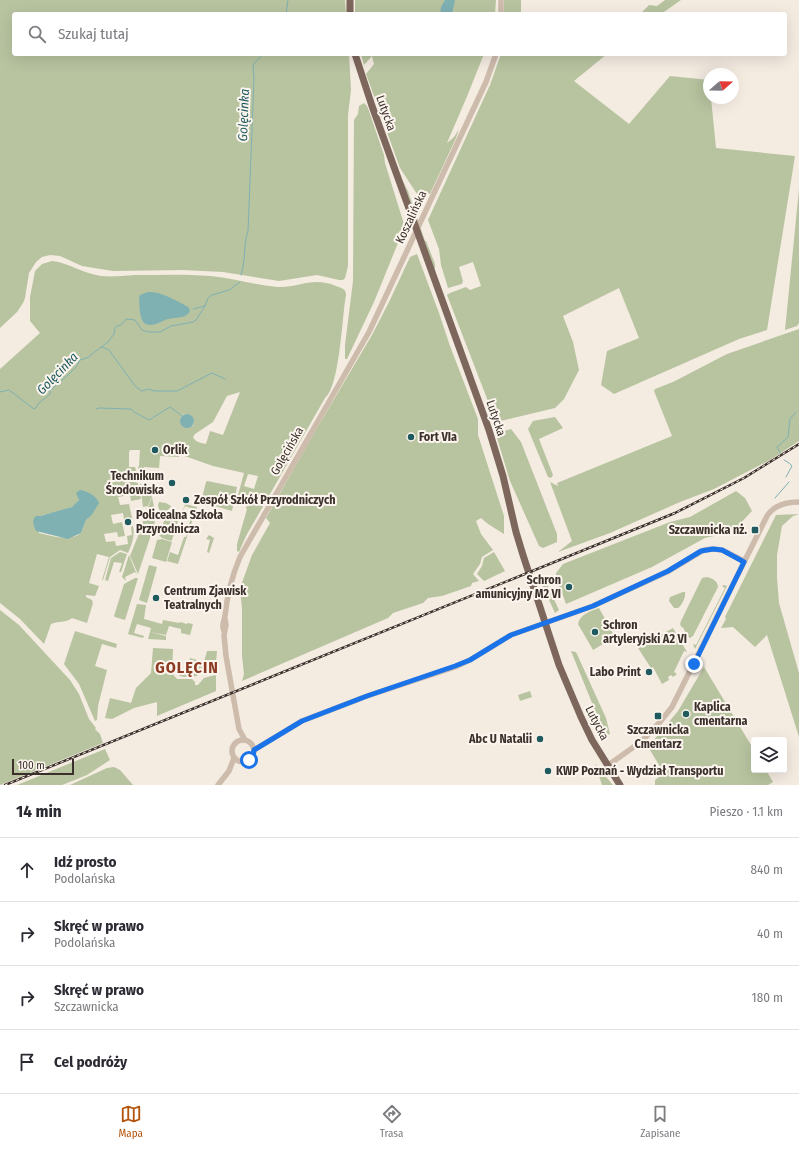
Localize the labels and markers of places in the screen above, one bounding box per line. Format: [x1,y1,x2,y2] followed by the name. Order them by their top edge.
[419,430,457,444] place label: Fort VIa
[406,432,416,442] marker: Fort VIa
[163,443,188,457] place label: Orlik
[150,445,160,455] marker: Orlik
[106,469,164,497] place label: Technikum Środowiska
[167,478,177,488] marker: Technikum Środowiska
[194,493,335,507] place label: Zespół Szkół Przyrodniczych
[181,495,191,505] marker: Zespół Szkół Przyrodniczych
[136,508,223,536] place label: Policealna Szkoła Przyrodnicza
[123,517,133,527] marker: Policealna Szkoła Przyrodnicza
[669,523,747,537] place label: Szczawnicka nż.
[750,525,760,535] marker: Szczawnicka nż.
[476,573,561,601] place label: Schron amunicyjny M2 VI
[564,582,574,592] marker: Schron amunicyjny M2 VI
[164,584,247,612] place label: Centrum Zjawisk Teatralnych
[151,593,161,603] marker: Centrum Zjawisk Teatralnych
[603,618,687,646] place label: Schron artyleryjski A2 VI
[590,627,600,637] marker: Schron artyleryjski A2 VI
[590,665,642,679] place label: Labo Print
[644,667,654,677] marker: Labo Print
[694,700,748,728] place label: Kaplica cmentarna
[681,709,691,719] marker: Kaplica cmentarna
[653,711,663,721] marker: Szczawnicka Cmentarz
[627,723,689,751] place label: Szczawnicka Cmentarz
[468,732,532,746] place label: Abc U Natalii
[535,734,545,744] marker: Abc U Natalii
[556,764,724,778] place label: KWP Poznań - Wydział Transportu
[543,766,553,776] marker: KWP Poznań - Wydział Transportu

